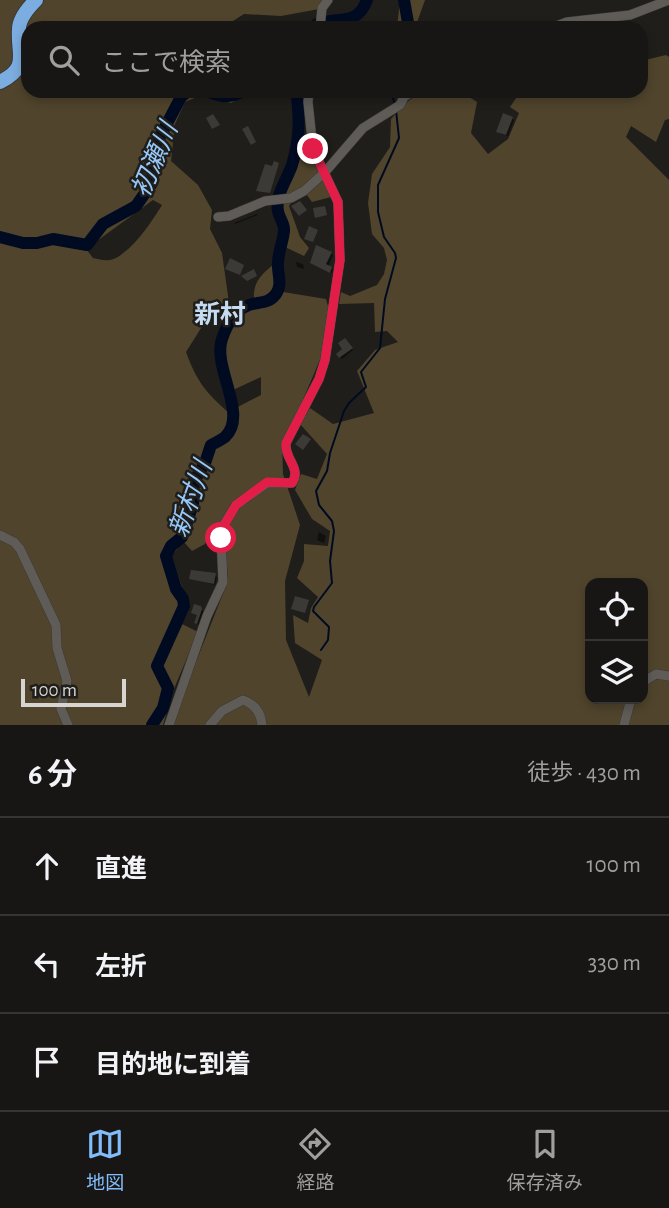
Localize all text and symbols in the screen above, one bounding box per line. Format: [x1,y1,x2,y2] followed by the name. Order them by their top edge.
[21,21,648,98] search box
[45,41,83,79] icon: search
[101,50,231,76] text: ここで検索
[127,116,183,201] water label: 初瀬川
[297,133,328,164] route end
[194,300,246,328] district label: 新村
[165,455,218,540] water label: 新村川
[205,522,236,553] route start
[585,578,648,704] map controls
[585,578,648,641] button: locate
[585,641,648,704] button: layers
[21,676,126,708] scale bar
[32,681,77,700] text: 100 m
[28,760,77,790] text: 6 分
[527,762,641,785] text: 徒歩 · 430 m
[28,847,66,885] icon: ahead
[587,854,641,877] text: 100 m
[95,856,147,882] text: 直進
[28,945,66,983] icon: left
[588,952,641,975] text: 330 m
[95,954,147,980] text: 左折
[28,1043,66,1081] icon: arrive
[95,1052,251,1078] text: 目的地に到着
[86,1125,124,1195] tab: 地図
[296,1125,335,1195] tab: 経路
[507,1125,583,1195] tab: 保存済み

